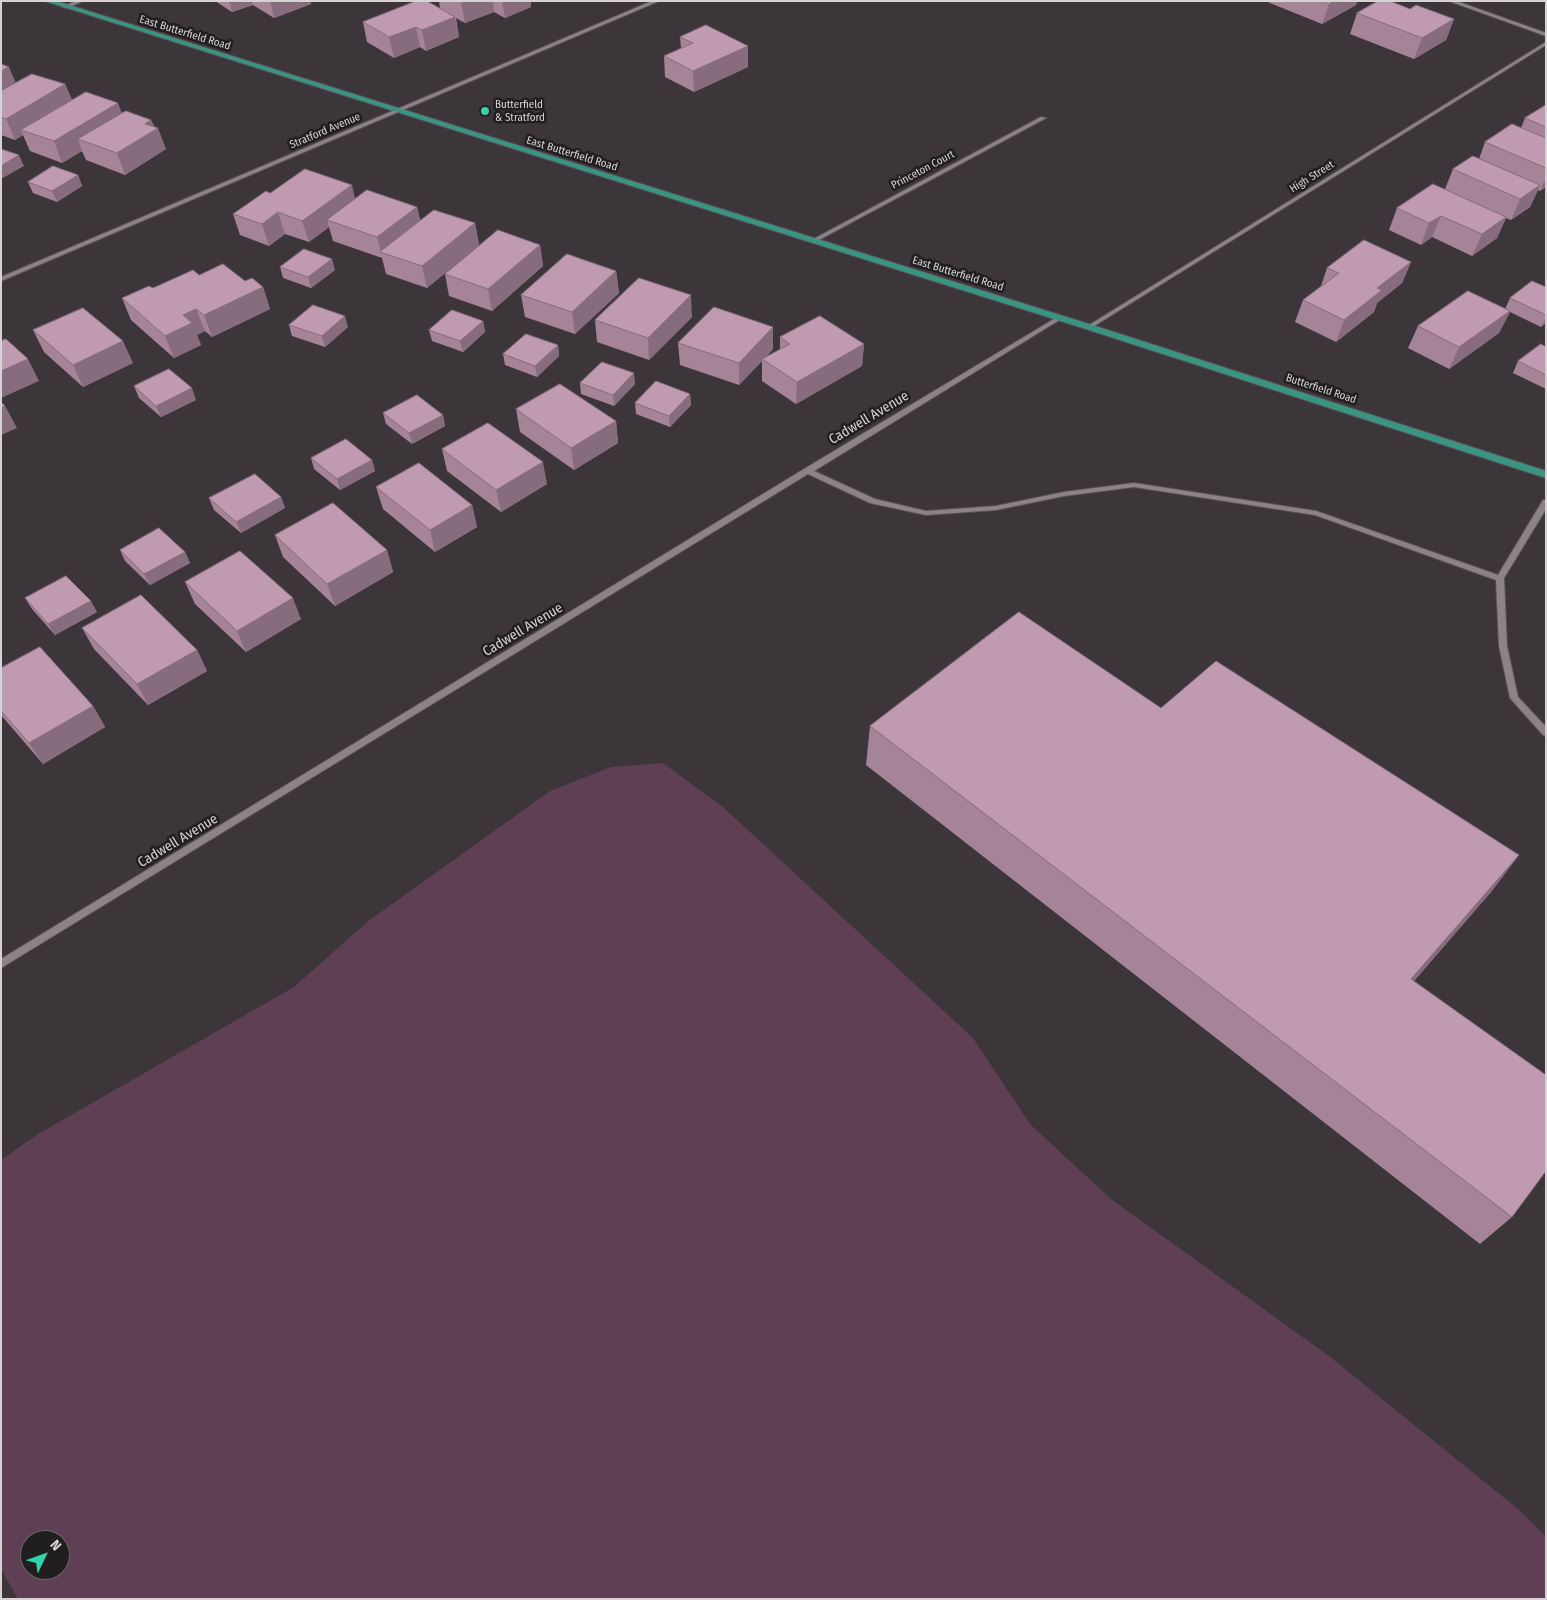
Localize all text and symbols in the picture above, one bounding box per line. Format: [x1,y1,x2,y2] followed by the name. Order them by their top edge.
[138,13,232,53] street label: East Butterfield Road
[495,98,545,124] place label: Butterfield & Stratford
[479,105,491,117] marker: Butterfield & Stratford
[288,110,362,152] street label: Stratford Avenue
[525,134,619,174] street label: East Butterfield Road
[889,148,957,192] street label: Princeton Court
[1287,158,1337,196] street label: High Street
[911,254,1005,294] street label: East Butterfield Road
[1284,371,1358,407] street label: Butterfield Road
[826,388,912,448] street label: Cadwell Avenue
[480,600,566,660] street label: Cadwell Avenue
[135,811,221,871] street label: Cadwell Avenue
[20,1530,70,1580] north arrow
[47,1536,65,1554] text: N

